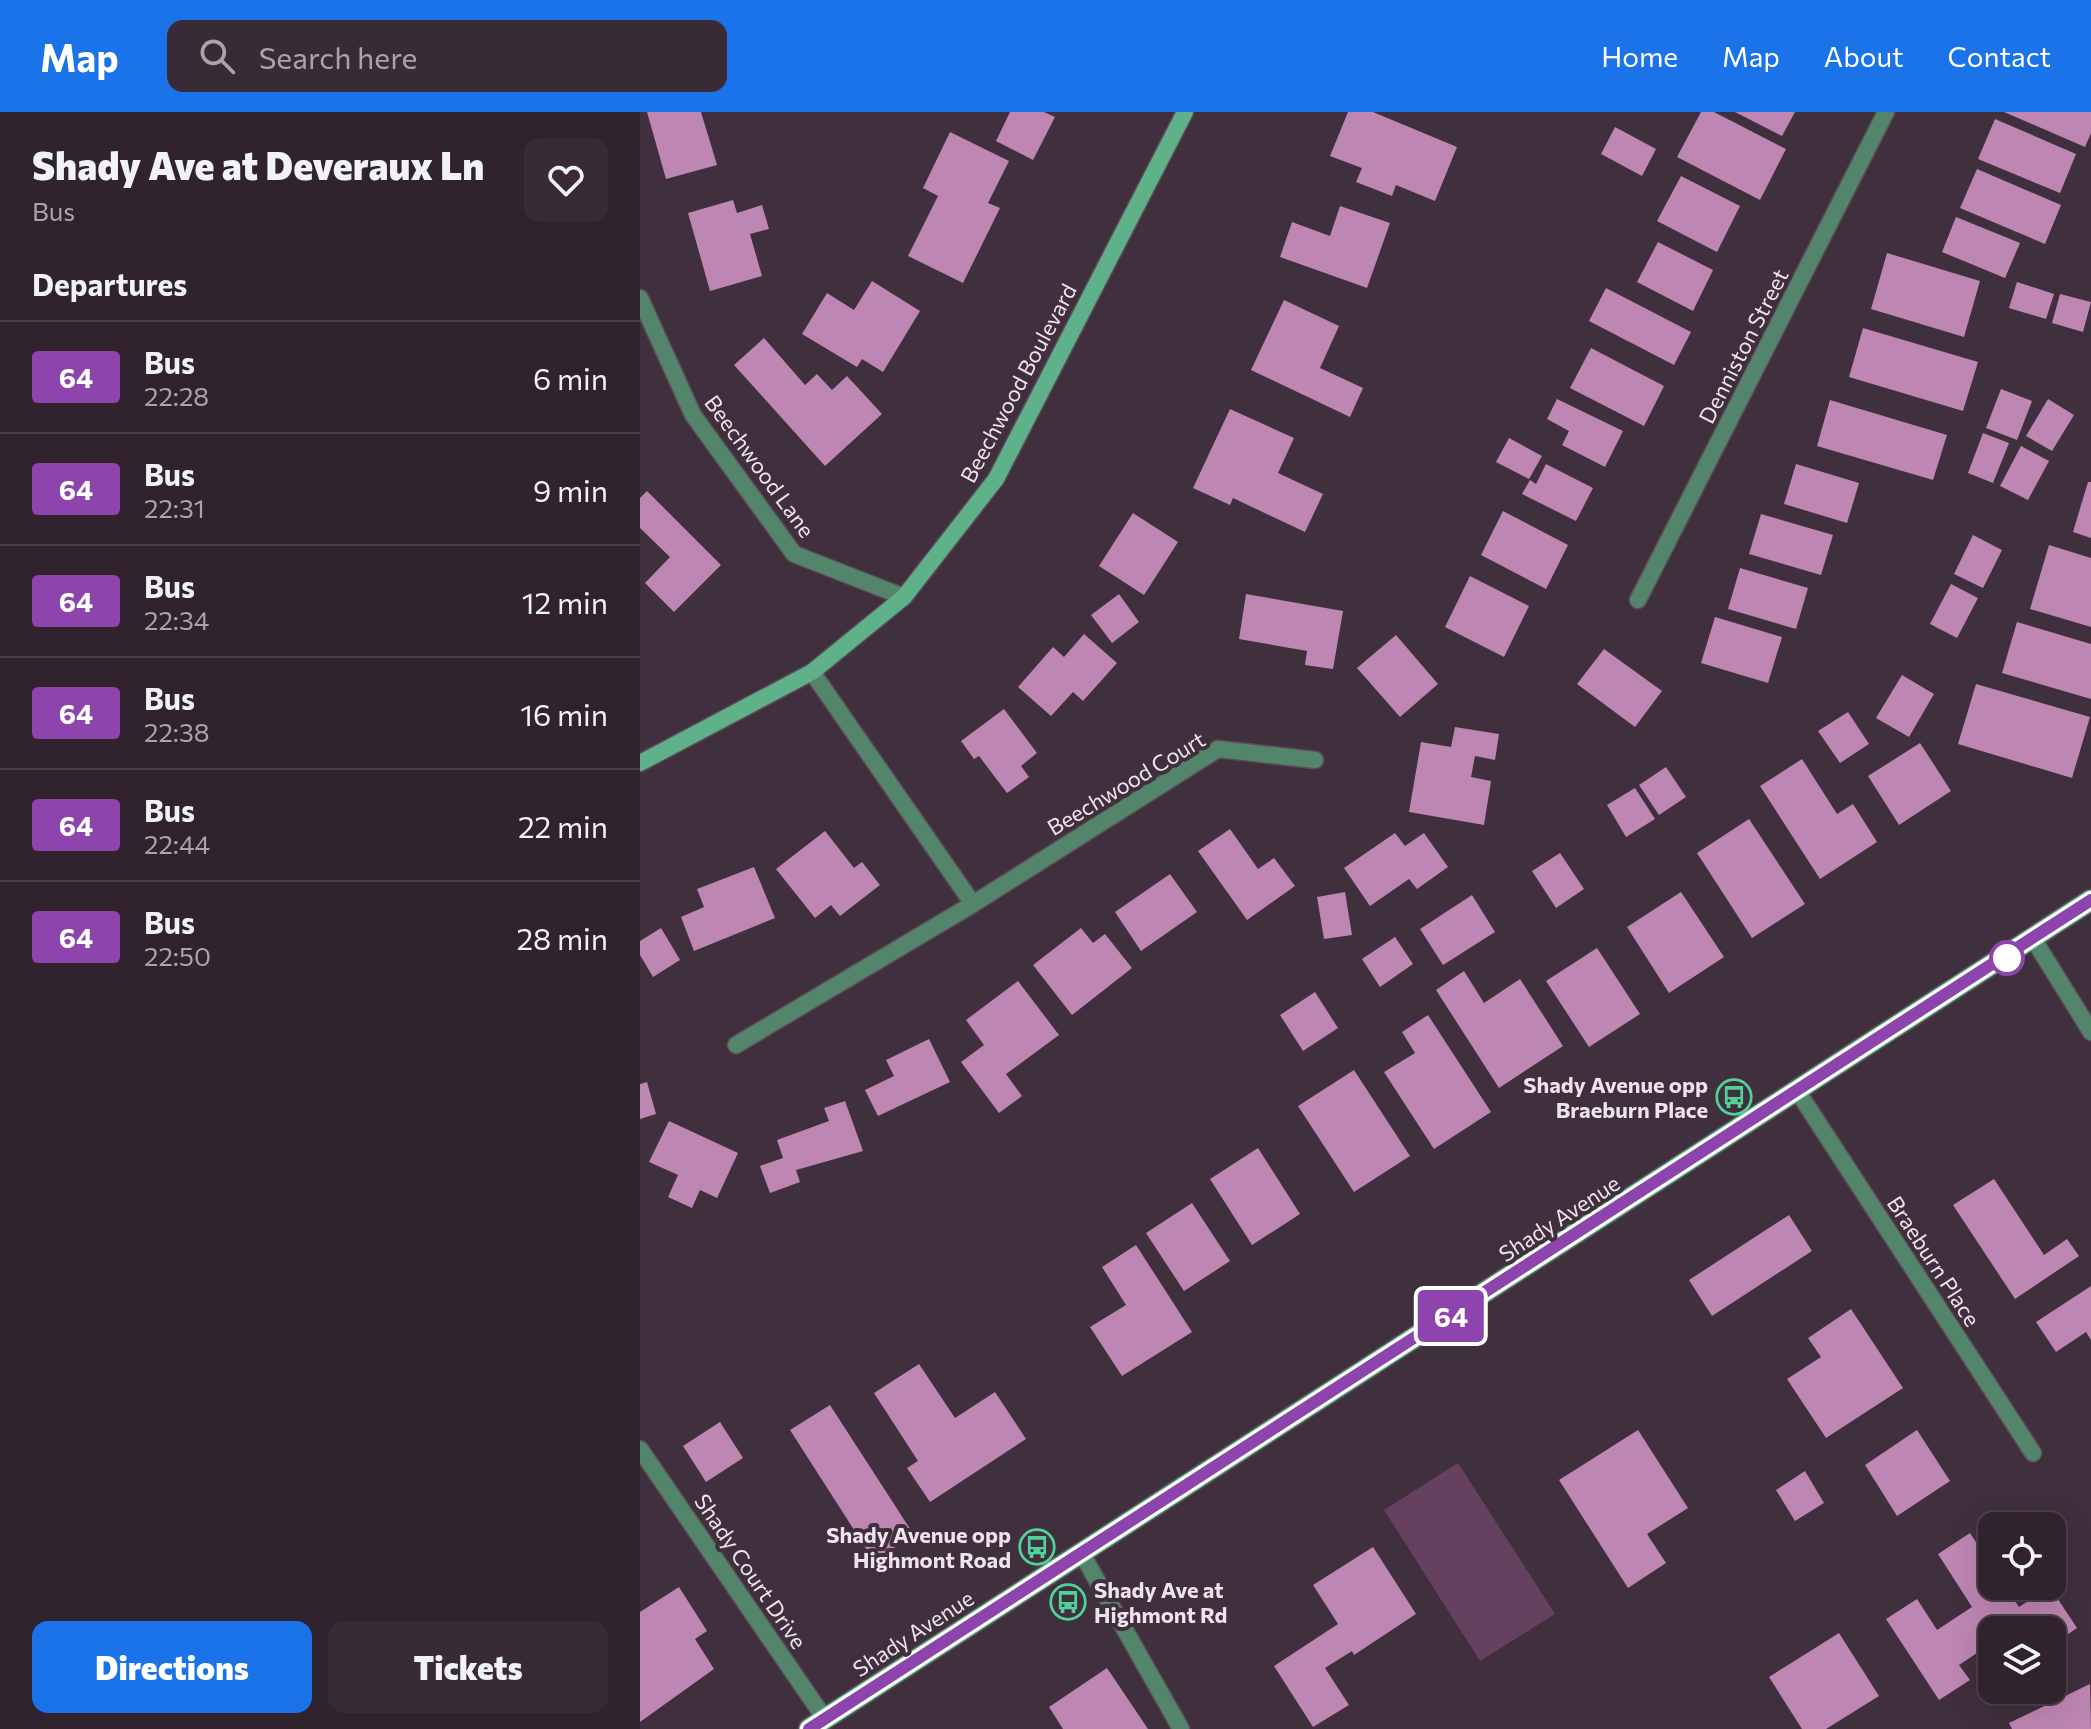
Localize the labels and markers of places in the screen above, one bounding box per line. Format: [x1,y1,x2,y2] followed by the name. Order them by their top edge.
[1990,941,2024,975] unlabelled marker
[1523,1071,1708,1123] place label: Shady Avenue opp Braeburn Place
[1715,1078,1753,1116] bus stop icon: Shady Avenue opp Braeburn Place
[826,1521,1011,1573] place label: Shady Avenue opp Highmont Road
[1018,1528,1056,1566] bus stop icon: Shady Avenue opp Highmont Road
[1094,1576,1227,1628] place label: Shady Ave at Highmont Rd
[1049,1583,1087,1621] bus stop icon: Shady Ave at Highmont Rd

